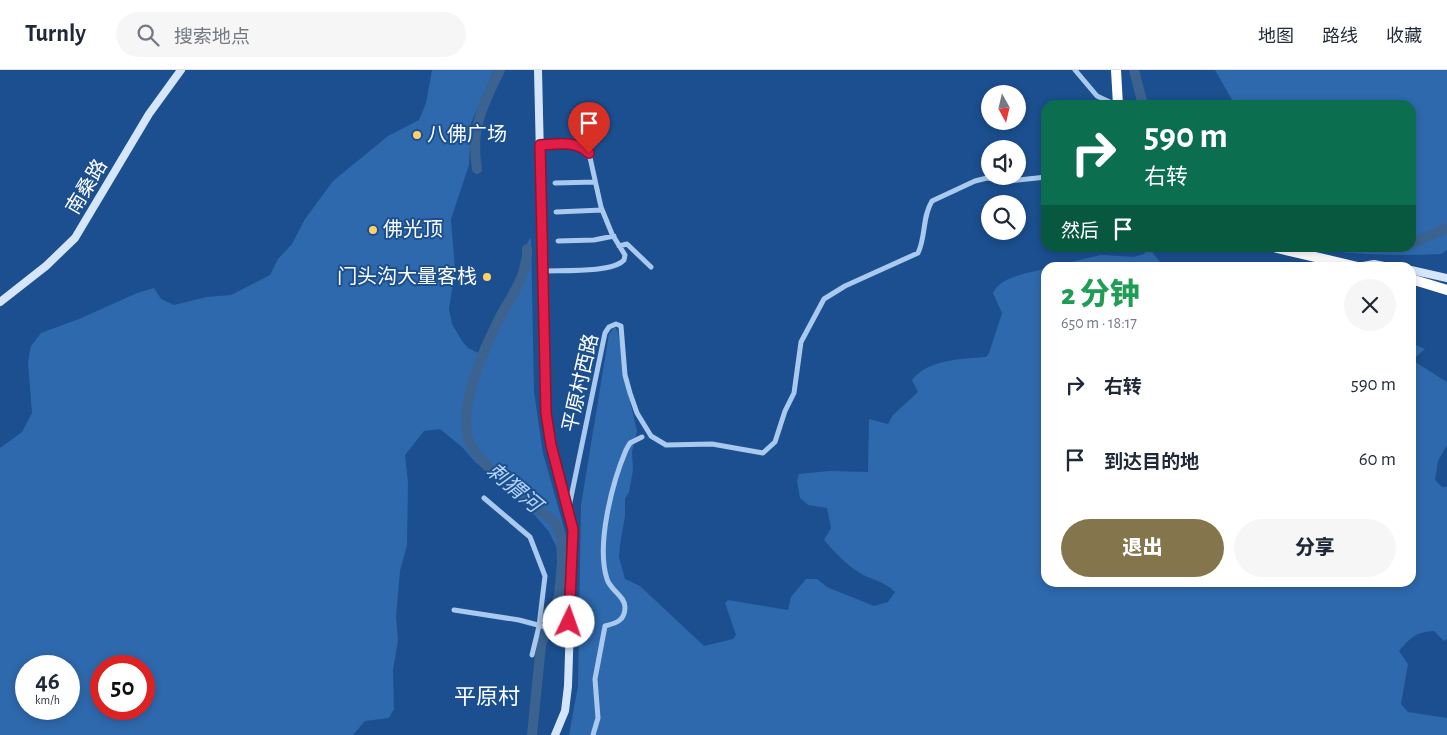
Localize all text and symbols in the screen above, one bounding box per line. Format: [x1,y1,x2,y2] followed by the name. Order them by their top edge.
[116,12,466,57] search box
[134,21,162,49] icon: search
[25,22,86,46] text: Turnly
[174,28,250,47] text: 搜索地点
[1258,28,1294,46] text: 地图
[1322,28,1358,46] text: 路线
[1386,28,1422,46] text: 收藏
[981,85,1026,130] north arrow
[981,85,1026,240] map controls
[568,102,610,153] pin
[575,109,603,137] icon: arrive
[1144,119,1228,154] text: 590 m
[1061,120,1126,185] icon: right
[427,124,507,145] place label: 八佛广场
[411,129,423,141] marker: 八佛广场
[981,140,1026,185] button: sound
[62,156,111,218] street label: 南桑路
[1144,166,1188,188] text: 右转
[981,195,1026,240] button: search
[1109,215,1137,243] icon: arrive
[383,219,443,240] place label: 佛光顶
[1061,222,1099,241] text: 然后
[367,224,379,236] marker: 佛光顶
[337,266,477,287] place label: 门头沟大量客栈
[481,271,493,283] marker: 门头沟大量客栈
[1344,279,1396,331] button: close
[1061,280,1140,310] text: 2 分钟
[1061,315,1137,331] text: 650 m · 18:17
[559,332,602,434] street label: 平原村西路
[1061,371,1089,399] icon: right
[1351,375,1396,394] text: 590 m
[1104,378,1142,397] text: 右转
[1061,446,1089,474] icon: arrive
[1359,450,1396,469] text: 60 m
[1104,453,1199,472] text: 到达目的地
[483,459,549,519] water label: 刺猬河
[1061,519,1224,577] button: 退出
[1234,519,1396,577] button: 分享
[542,595,594,647] position arrow
[90,655,155,720] speed limit sign: 50
[35,669,60,694] text: 46
[454,685,520,708] district label: 平原村
[35,694,60,706] text: km/h

